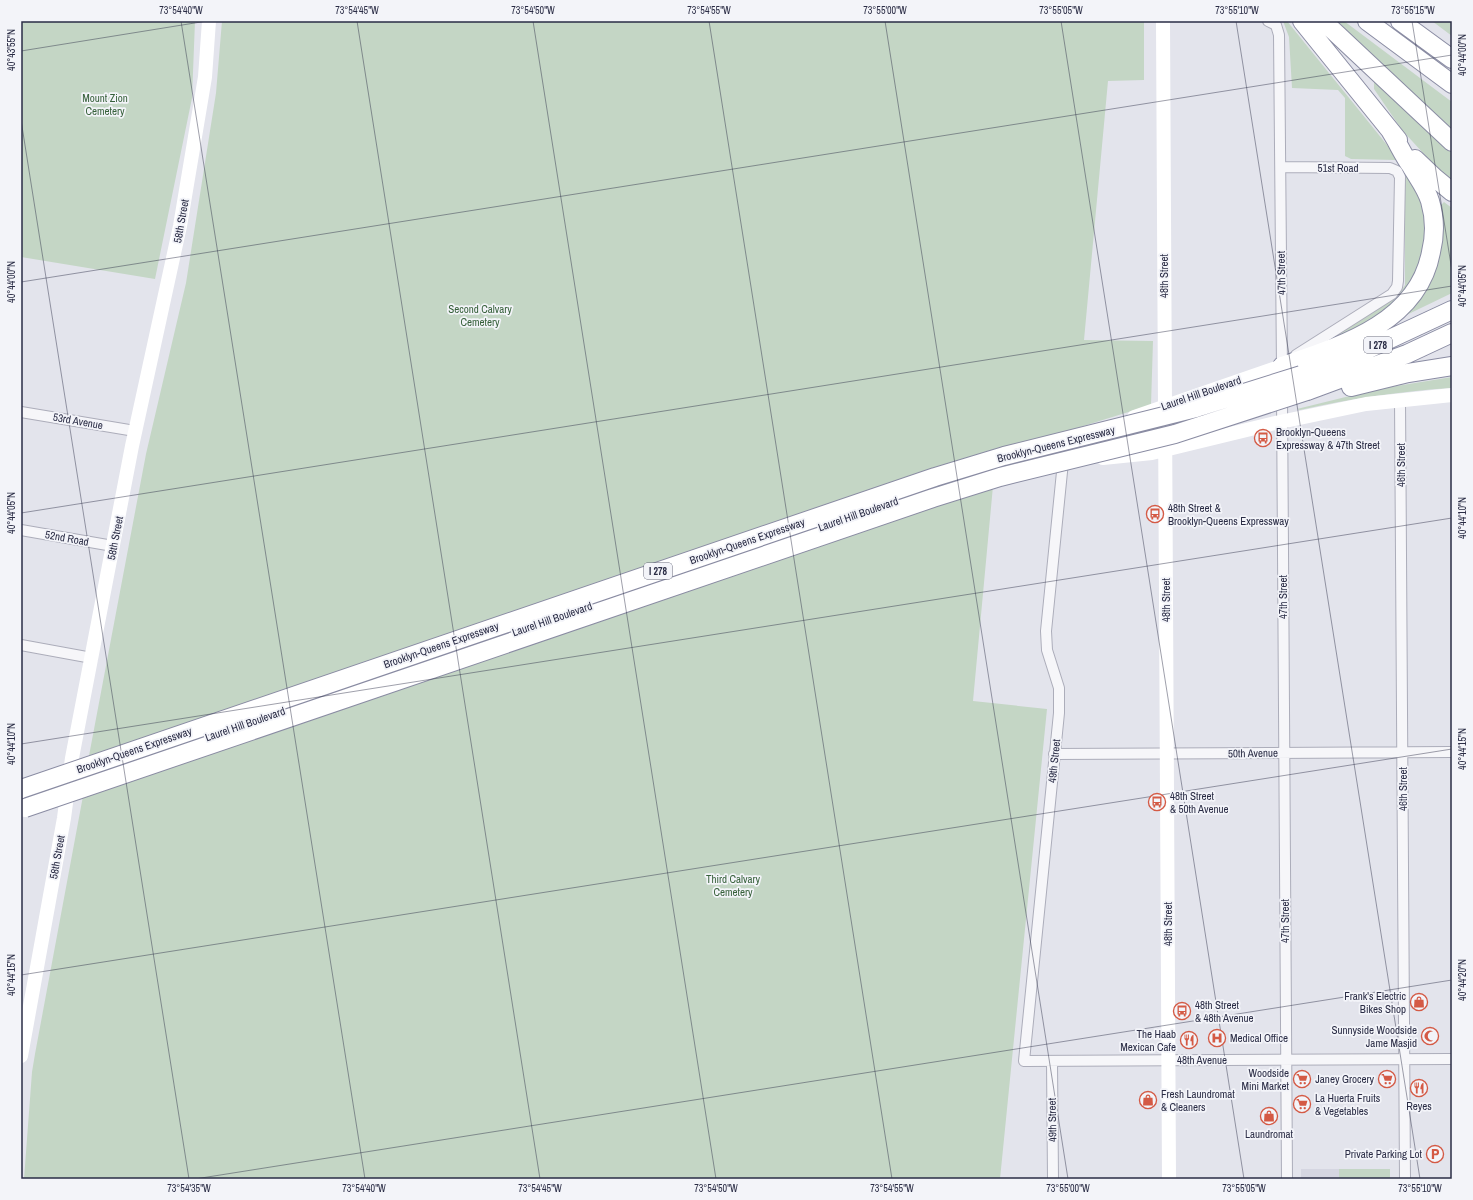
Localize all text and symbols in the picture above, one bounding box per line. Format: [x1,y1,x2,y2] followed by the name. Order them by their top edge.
[159,4,203,17] text: 73°54'40"W
[335,4,379,17] text: 73°54'45"W
[511,4,555,17] text: 73°54'50"W
[687,4,731,17] text: 73°54'55"W
[863,4,907,17] text: 73°55'00"W
[1039,4,1083,17] text: 73°55'05"W
[1215,4,1259,17] text: 73°55'10"W
[1391,4,1435,17] text: 73°55'15"W
[5,29,18,71] text: 40°43'55"N
[1456,34,1469,76] text: 40°44'00"N
[82,91,128,118] park label: Mount Zion Cemetery
[1317,161,1359,175] street label: 51st Road
[170,198,192,244] street label: 58th Street
[1274,250,1288,295] street label: 47th Street
[1157,253,1171,298] street label: 48th Street
[5,261,18,303] text: 40°44'00"N
[1456,265,1469,307] text: 40°44'05"N
[448,302,512,329] park label: Second Calvary Cemetery
[1364,337,1392,353] road number: I 278
[1159,373,1243,413] street label: Laurel Hill Boulevard
[52,410,104,432] street label: 53rd Avenue
[996,422,1117,465] street label: Brooklyn-Queens Expressway
[1276,425,1380,452] place label: Brooklyn-Queens Expressway & 47th Street
[1253,428,1273,448] bus stop icon: Brooklyn-Queens Expressway & 47th Street
[1394,442,1408,487] street label: 46th Street
[5,492,18,534] text: 40°44'05"N
[816,494,900,534] street label: Laurel Hill Boulevard
[1456,497,1469,539] text: 40°44'10"N
[1168,501,1289,528] place label: 48th Street & Brooklyn-Queens Expressway
[1145,504,1165,524] bus stop icon: 48th Street & Brooklyn-Queens Expressway
[104,515,126,561] street label: 58th Street
[688,515,807,567] street label: Brooklyn-Queens Expressway
[44,527,90,549] street label: 52nd Road
[644,563,672,579] road number: I 278
[1276,574,1290,619] street label: 47th Street
[1159,577,1173,622] street label: 48th Street
[510,599,594,639] street label: Laurel Hill Boulevard
[382,619,501,671] street label: Brooklyn-Queens Expressway
[203,704,287,744] street label: Laurel Hill Boulevard
[5,723,18,765] text: 40°44'10"N
[75,724,194,776] street label: Brooklyn-Queens Expressway
[1456,728,1469,770] text: 40°44'15"N
[1045,738,1063,784] street label: 49th Street
[1228,746,1278,760] street label: 50th Avenue
[1396,766,1410,811] street label: 46th Street
[1170,789,1229,816] place label: 48th Street & 50th Avenue
[1147,792,1167,812] bus stop icon: 48th Street & 50th Avenue
[46,834,68,880] street label: 58th Street
[706,872,761,899] park label: Third Calvary Cemetery
[1278,898,1292,943] street label: 47th Street
[1161,901,1175,946] street label: 48th Street
[5,954,18,996] text: 40°44'15"N
[1456,959,1469,1001] text: 40°44'20"N
[1344,989,1406,1016] place label: Frank's Electric Bikes Shop
[1409,992,1429,1012] shop icon: Frank's Electric Bikes Shop
[1195,998,1254,1025] place label: 48th Street & 48th Avenue
[1172,1001,1192,1021] bus stop icon: 48th Street & 48th Avenue
[1331,1023,1417,1050] place label: Sunnyside Woodside Jame Masjid
[1420,1026,1440,1046] mosque icon: Sunnyside Woodside Jame Masjid
[1120,1027,1176,1054] place label: The Haab Mexican Cafe
[1207,1028,1227,1048] hospital icon: Medical Office
[1179,1030,1199,1050] restaurant icon: The Haab Mexican Cafe
[1230,1031,1288,1045] place label: Medical Office
[1177,1053,1227,1067] street label: 48th Avenue
[1241,1066,1289,1093] place label: Woodside Mini Market
[1292,1069,1312,1089] supermarket icon: Woodside Mini Market
[1377,1069,1397,1089] supermarket icon: Janey Grocery
[1315,1072,1374,1086] place label: Janey Grocery
[1409,1078,1429,1098] restaurant icon: Reyes
[1161,1087,1235,1114] place label: Fresh Laundromat & Cleaners
[1138,1090,1158,1110] shop icon: Fresh Laundromat & Cleaners
[1315,1091,1381,1118] place label: La Huerta Fruits & Vegetables
[1292,1094,1312,1114] supermarket icon: La Huerta Fruits & Vegetables
[1045,1097,1059,1142] street label: 49th Street
[1406,1099,1432,1113] place label: Reyes
[1259,1106,1279,1126] shop icon: Laundromat
[1245,1127,1294,1141] place label: Laundromat
[1425,1144,1445,1164] parking icon: Private Parking Lot
[1345,1147,1422,1161] place label: Private Parking Lot
[167,1182,211,1195] text: 73°54'35"W
[342,1182,386,1195] text: 73°54'40"W
[518,1182,562,1195] text: 73°54'45"W
[694,1182,738,1195] text: 73°54'50"W
[870,1182,914,1195] text: 73°54'55"W
[1046,1182,1090,1195] text: 73°55'00"W
[1222,1182,1266,1195] text: 73°55'05"W
[1398,1182,1442,1195] text: 73°55'10"W

